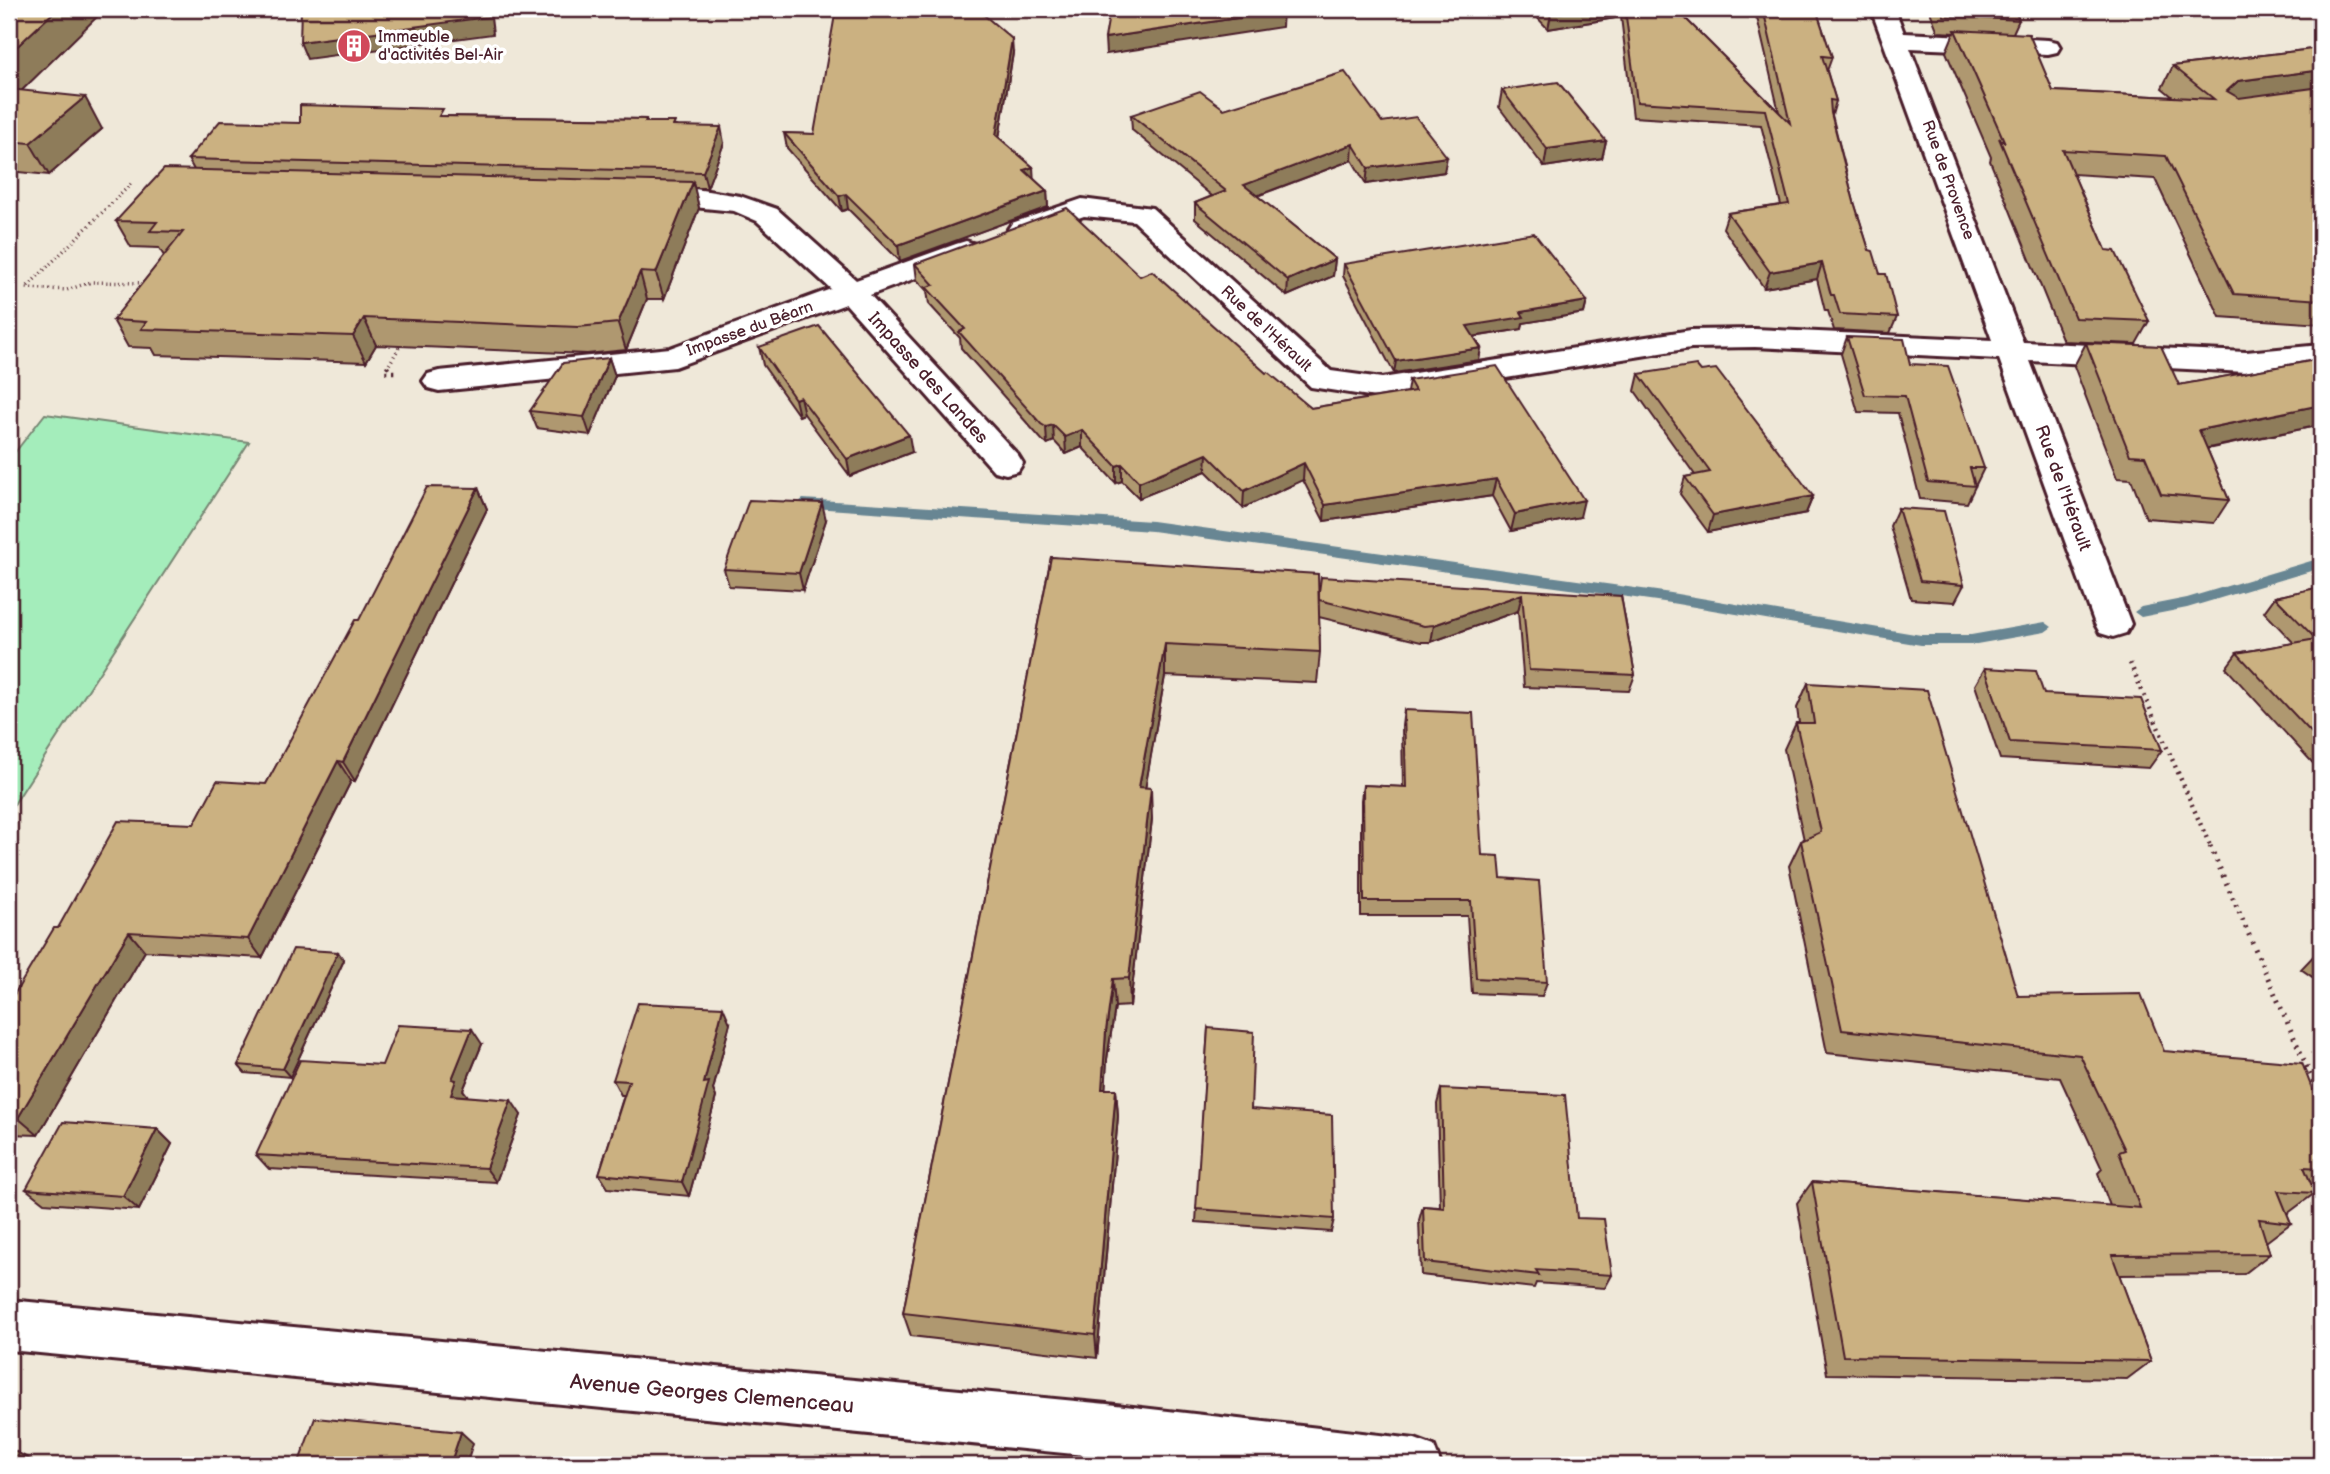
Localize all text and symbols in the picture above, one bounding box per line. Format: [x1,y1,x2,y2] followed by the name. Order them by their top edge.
[335,27,373,65] building icon: Immeuble d'activités Bel-Air
[378,28,503,65] place label: Immeuble d'activités Bel-Air
[1918,118,1979,243] street label: Rue de Provence
[1217,282,1315,376] street label: Rue de l'Hérault
[684,297,816,361] street label: Impasse du Béarn
[864,308,992,448] street label: Impasse des Landes
[2031,422,2096,554] street label: Rue de l'Hérault
[569,1369,855,1419] street label: Avenue Georges Clemenceau

